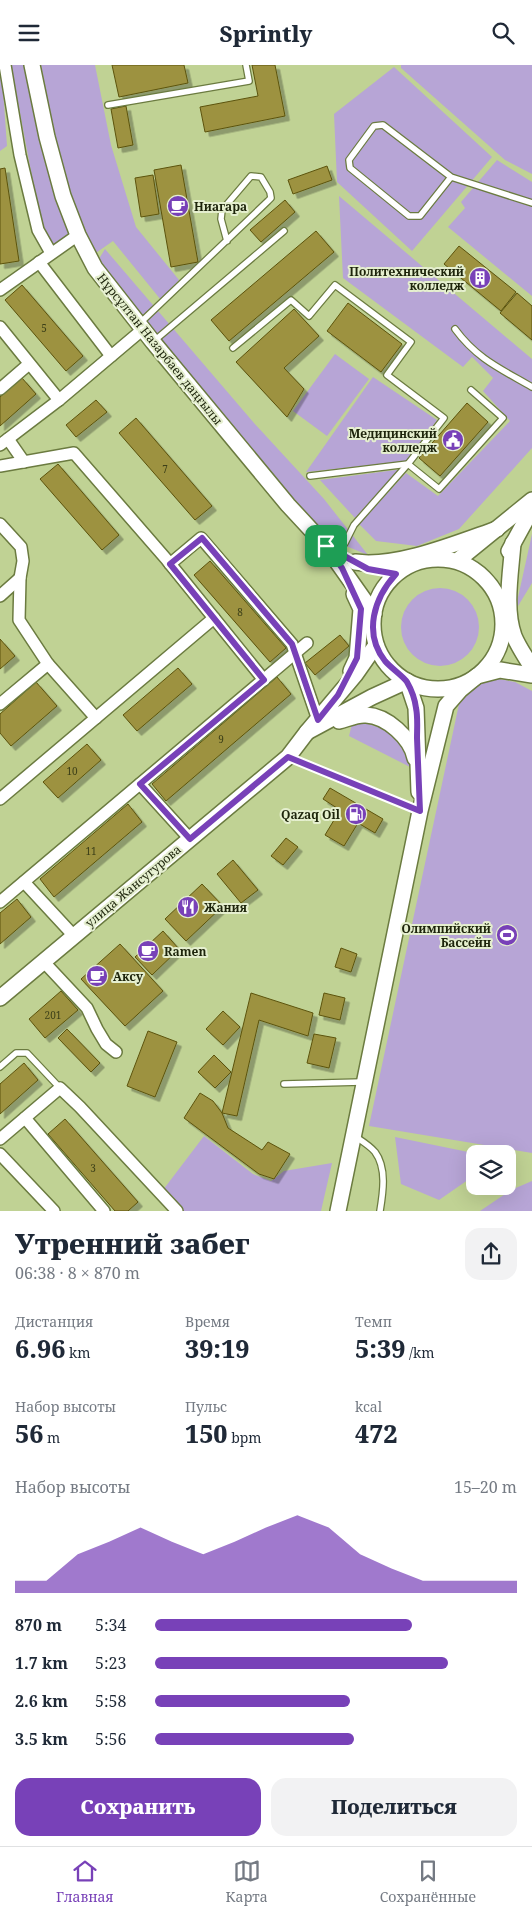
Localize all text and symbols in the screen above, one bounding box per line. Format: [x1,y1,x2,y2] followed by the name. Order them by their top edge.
[220,18,312,48] text: Sprintly
[15,19,43,47] icon: menu
[489,19,517,47] icon: search
[166,194,190,218] cafe icon: Ниагара
[194,198,247,215] place label: Ниагара
[349,263,464,294] place label: Политехнический колледж
[468,266,492,290] building icon: Политехнический колледж
[94,270,227,428] street label: Нұрсұлтан Назарбаев даңғылы
[41,321,47,335] house number: 5
[349,425,437,456] place label: Медицинский колледж
[441,428,465,452] public building icon: Медицинский колледж
[162,462,168,476] house number: 7
[305,525,347,567] pin
[312,532,340,560] icon: arrive
[237,605,243,619] house number: 8
[218,732,224,746] house number: 9
[66,764,78,778] house number: 10
[344,802,368,826] fuel station icon: Qazaq Oil
[281,806,341,823] place label: Qazaq Oil
[82,841,185,931] street label: улица Жансугурова
[85,844,97,858] house number: 11
[176,895,200,919] restaurant icon: Жания
[204,899,248,916] place label: Жания
[402,920,491,951] place label: Олимпийский Бассейн
[495,923,519,947] sports icon: Олимпийский Бассейн
[136,939,160,963] cafe icon: Ramen
[164,943,206,960] place label: Ramen
[85,964,109,988] cafe icon: Аксу
[113,968,144,985] place label: Аксу
[45,1008,61,1022] house number: 201
[466,1145,516,1195] map controls
[466,1145,516,1195] button: layers
[90,1161,96,1175] house number: 3
[15,1224,249,1262] text: Утренний забег
[465,1228,517,1280] button: share
[15,1262,140,1284] text: 06:38 · 8 × 870 m
[15,1312,93,1331] text: Дистанция
[185,1312,230,1331] text: Время
[355,1312,392,1331] text: Темп
[15,1331,65,1365] text: 6.96
[185,1331,249,1365] text: 39:19
[355,1331,405,1365] text: 5:39
[65,1343,90,1362] text: km
[405,1343,434,1362] text: /km
[15,1397,116,1416] text: Набор высоты
[185,1397,227,1416] text: Пульс
[355,1397,382,1416] text: kcal
[15,1416,43,1450] text: 56
[185,1416,228,1450] text: 150
[355,1416,398,1450] text: 472
[43,1428,60,1447] text: m
[228,1428,262,1447] text: bpm
[15,1476,130,1498] text: Набор высоты
[454,1476,517,1498] text: 15–20 m
[15,1614,62,1636] text: 870 m
[95,1614,126,1636] text: 5:34
[15,1652,68,1674] text: 1.7 km
[95,1652,126,1674] text: 5:23
[15,1690,68,1712] text: 2.6 km
[95,1690,126,1712] text: 5:58
[15,1728,68,1750] text: 3.5 km
[95,1728,126,1750] text: 5:56
[15,1778,261,1836] button: Сохранить
[271,1778,517,1836] button: Поделиться
[56,1857,114,1906] tab: Главная
[226,1857,268,1906] tab: Карта
[380,1857,476,1906] tab: Сохранённые

